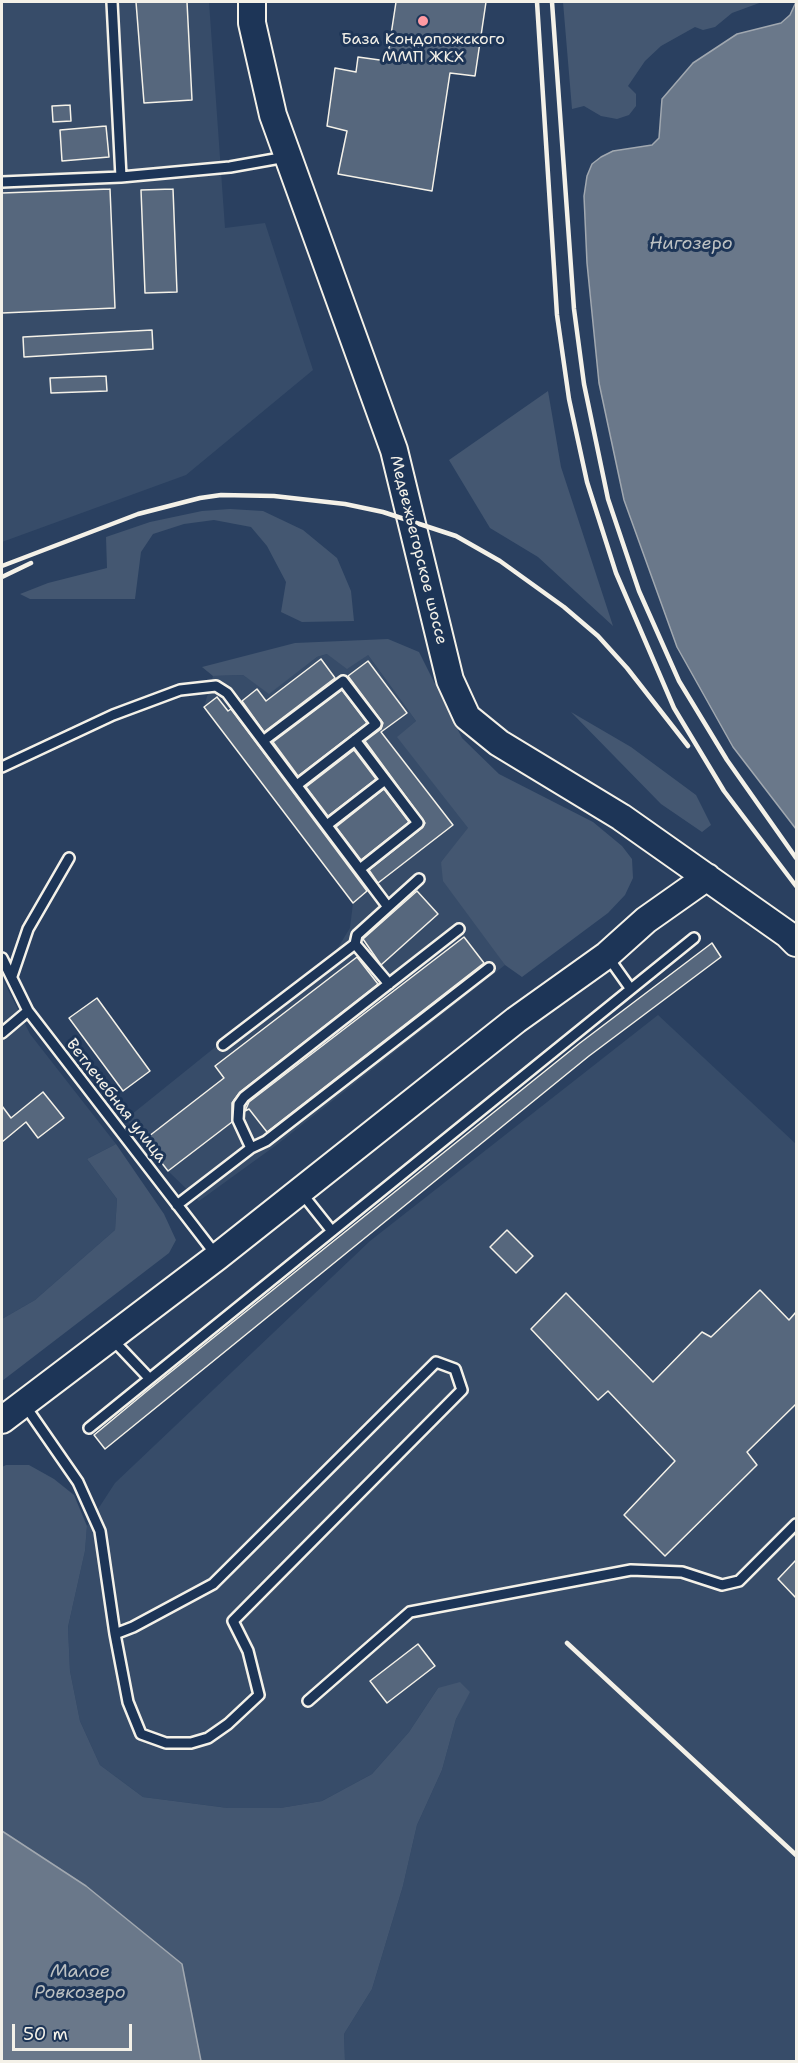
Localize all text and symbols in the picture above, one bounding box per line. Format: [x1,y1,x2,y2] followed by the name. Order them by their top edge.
[416,14,430,28] marker: База Кондопожского ММП ЖКХ
[341,30,505,68] place label: База Кондопожского ММП ЖКХ
[649,233,733,255] water label: Нигозеро
[385,453,451,647] street label: Медвежьегорское шоссе
[62,1035,170,1167] street label: Ветлечебная улица
[34,1961,126,2004] water label: Малое Ровкозеро
[15,2012,135,2050] scale bar
[23,2022,68,2046] text: 50 m

